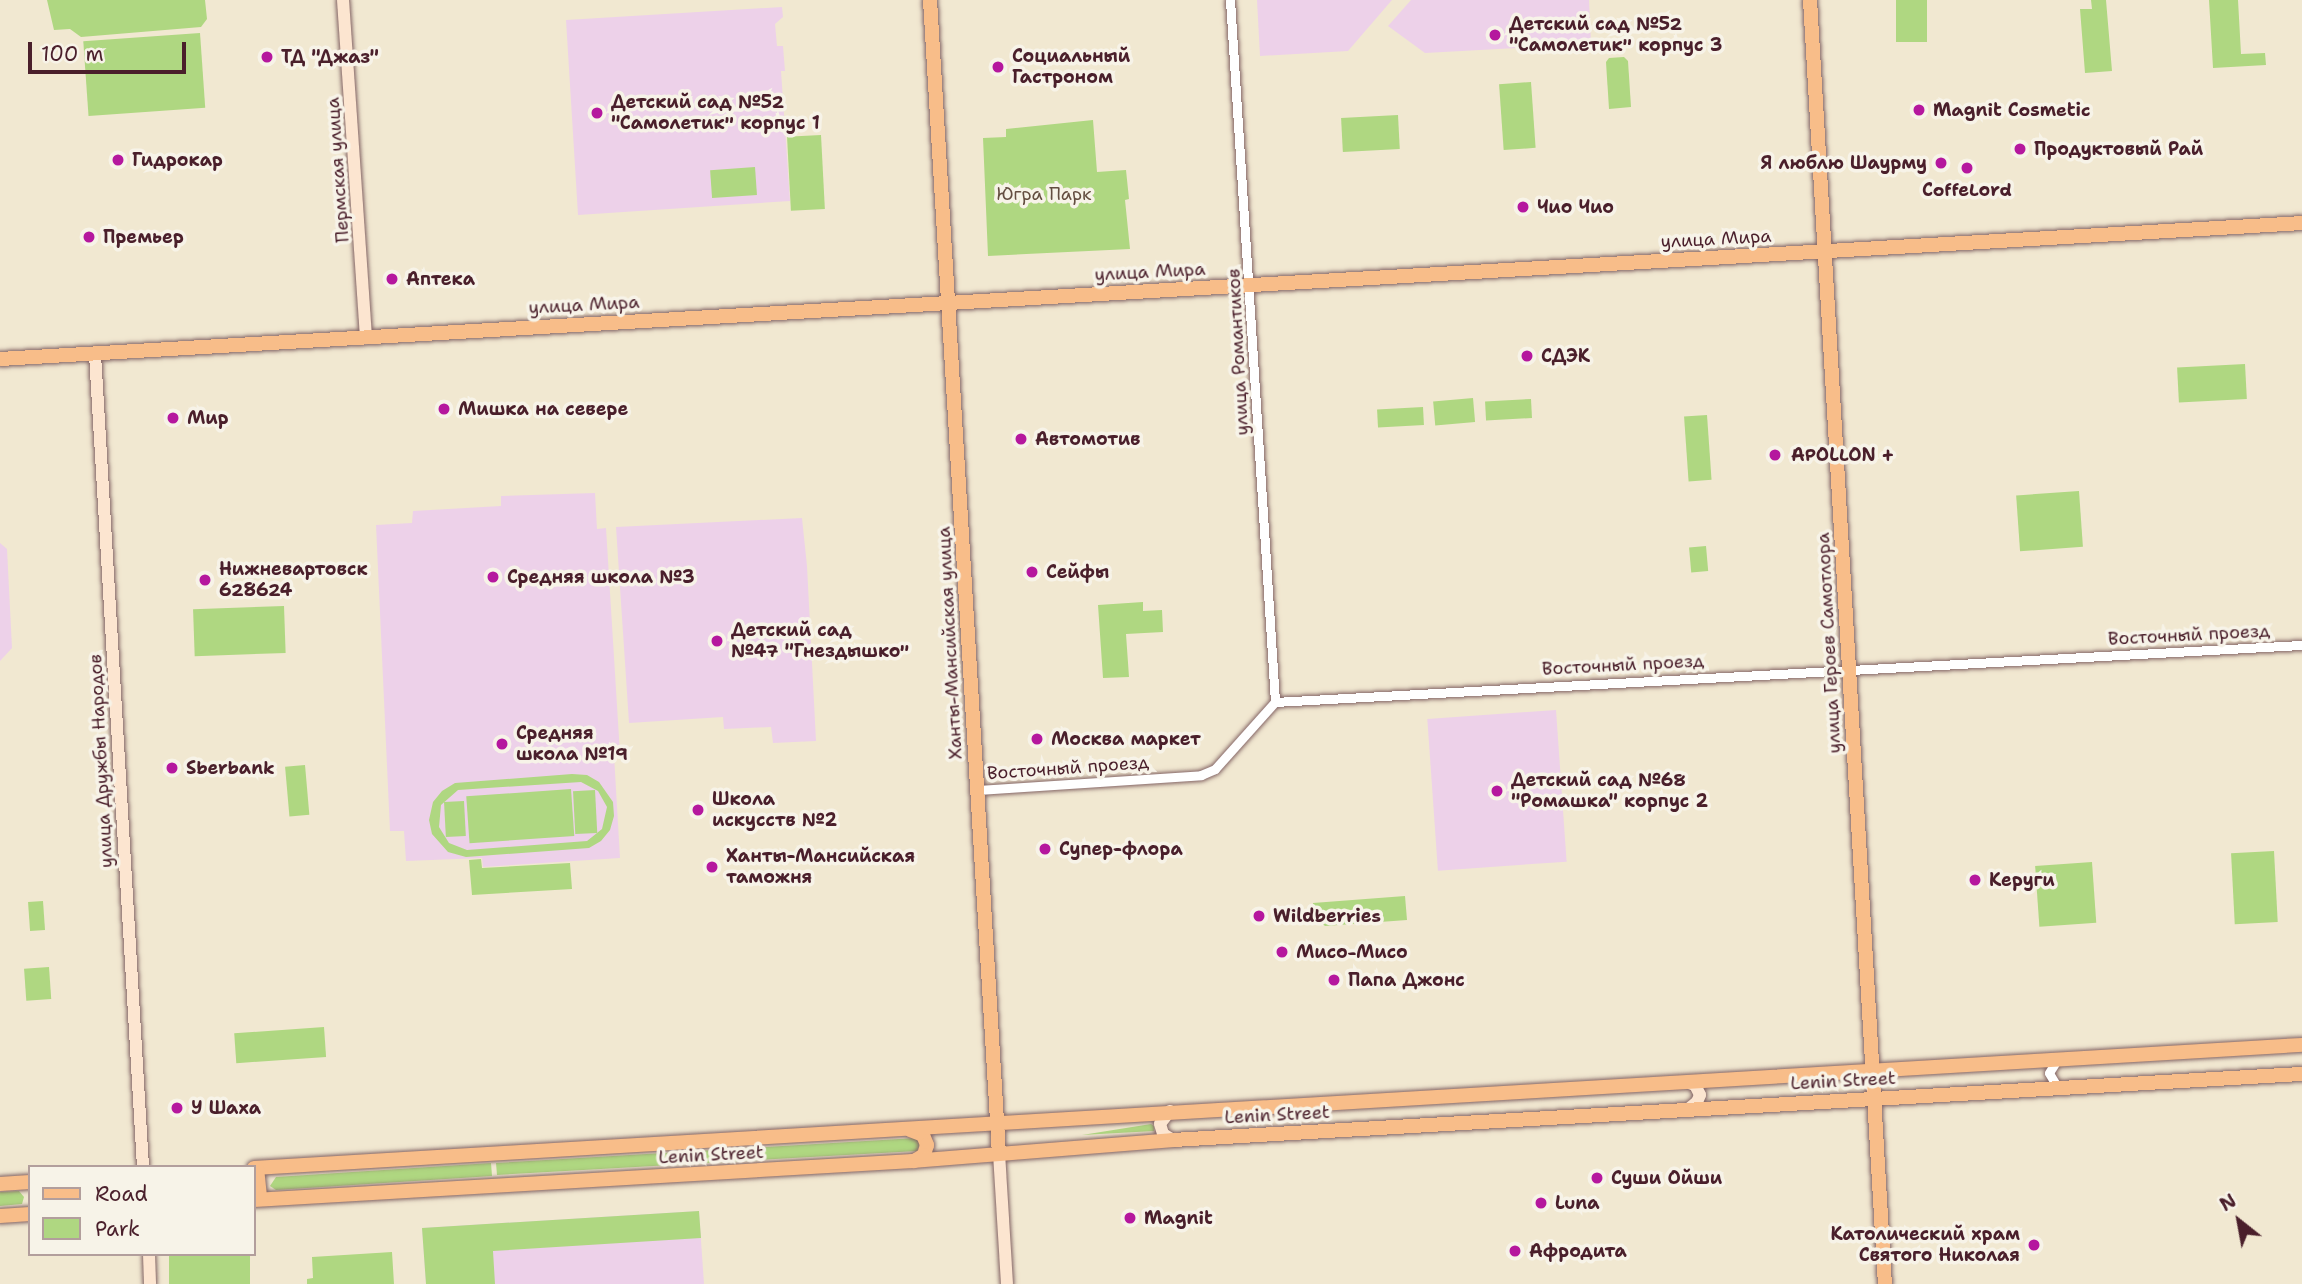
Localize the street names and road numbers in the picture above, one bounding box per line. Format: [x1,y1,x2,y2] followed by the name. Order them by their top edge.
[322,97,354,243] street label: Пермская улица
[1660,225,1772,253] street label: улица Мира
[1094,258,1206,286] street label: улица Мира
[1223,268,1253,436] street label: улица Романтиков
[528,291,640,319] street label: улица Мира
[933,526,967,760] street label: Ханты-Мансийская улица
[1812,532,1846,754] street label: улица Героев Самотлора
[2107,620,2271,650] street label: Восточный проезд
[1541,650,1705,680] street label: Восточный проезд
[85,654,117,868] street label: улица Дружбы Народов
[986,752,1150,784] street label: Восточный проезд
[1790,1067,1896,1095] street label: Lenin Street
[1224,1101,1330,1129] street label: Lenin Street
[658,1141,764,1169] street label: Lenin Street

